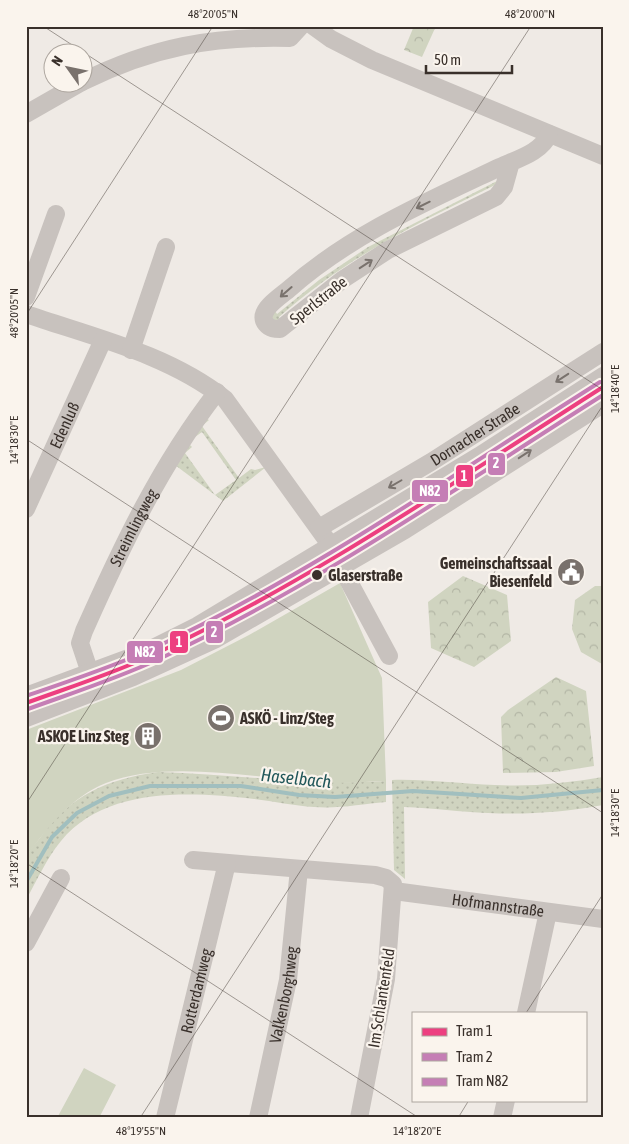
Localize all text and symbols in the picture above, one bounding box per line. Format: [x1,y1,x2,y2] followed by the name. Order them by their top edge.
[188,7,238,21] text: 48°20'05"N
[505,7,555,21] text: 48°20'00"N
[42,42,92,92] north arrow
[426,42,513,74] scale bar
[434,51,461,68] text: 50 m
[48,53,66,69] text: N
[415,200,430,210] one-way arrow
[359,259,373,269] one-way arrow
[286,272,351,329] street label: Sperlstraße
[280,286,293,297] one-way arrow
[7,288,21,338] text: 48°20'05"N
[608,365,622,413] text: 14°18'40"E
[555,373,569,384] one-way arrow
[46,399,83,451] street label: Edenluß
[427,399,523,469] street label: Dornacher Straße
[7,416,21,464] text: 14°18'30"E
[517,449,531,459] one-way arrow
[487,452,506,476] line badge: 2
[493,455,500,471] text: 2
[455,464,474,488] line badge: 1
[461,468,468,484] text: 1
[388,479,402,489] one-way arrow
[411,479,449,503] line badge: N82
[419,483,441,499] text: N82
[106,485,162,569] street label: Streimlingweg
[440,554,553,590] place label: Gemeinschaftssaal Biesenfeld
[556,557,586,587] public building icon: Gemeinschaftssaal Biesenfeld
[328,566,403,584] place label: Glaserstraße
[310,568,324,582] marker: Glaserstraße
[205,620,224,644] line badge: 2
[211,624,218,640] text: 2
[169,630,189,654] line badge: 1
[176,634,183,650] text: 1
[126,640,164,664] line badge: N82
[134,644,156,660] text: N82
[206,703,236,733] sports icon: ASKÖ - Linz/Steg
[239,709,334,727] place label: ASKÖ - Linz/Steg
[133,721,163,751] building icon: ASKOE Linz Steg
[37,727,129,745] place label: ASKOE Linz Steg
[260,764,332,792] water label: Haselbach
[608,789,622,837] text: 14°18'30"E
[7,840,21,888] text: 14°18'20"E
[451,890,545,920] street label: Hofmannstraße
[266,945,301,1045] street label: Valkenborghweg
[177,946,216,1035] street label: Rotterdamweg
[364,947,398,1049] street label: Im Schlantenfeld
[412,1012,586,1102] legend
[456,1022,493,1039] text: Tram 1
[456,1048,493,1065] text: Tram 2
[456,1072,509,1089] text: Tram N82
[116,1124,166,1138] text: 48°19'55"N
[393,1124,441,1138] text: 14°18'20"E

